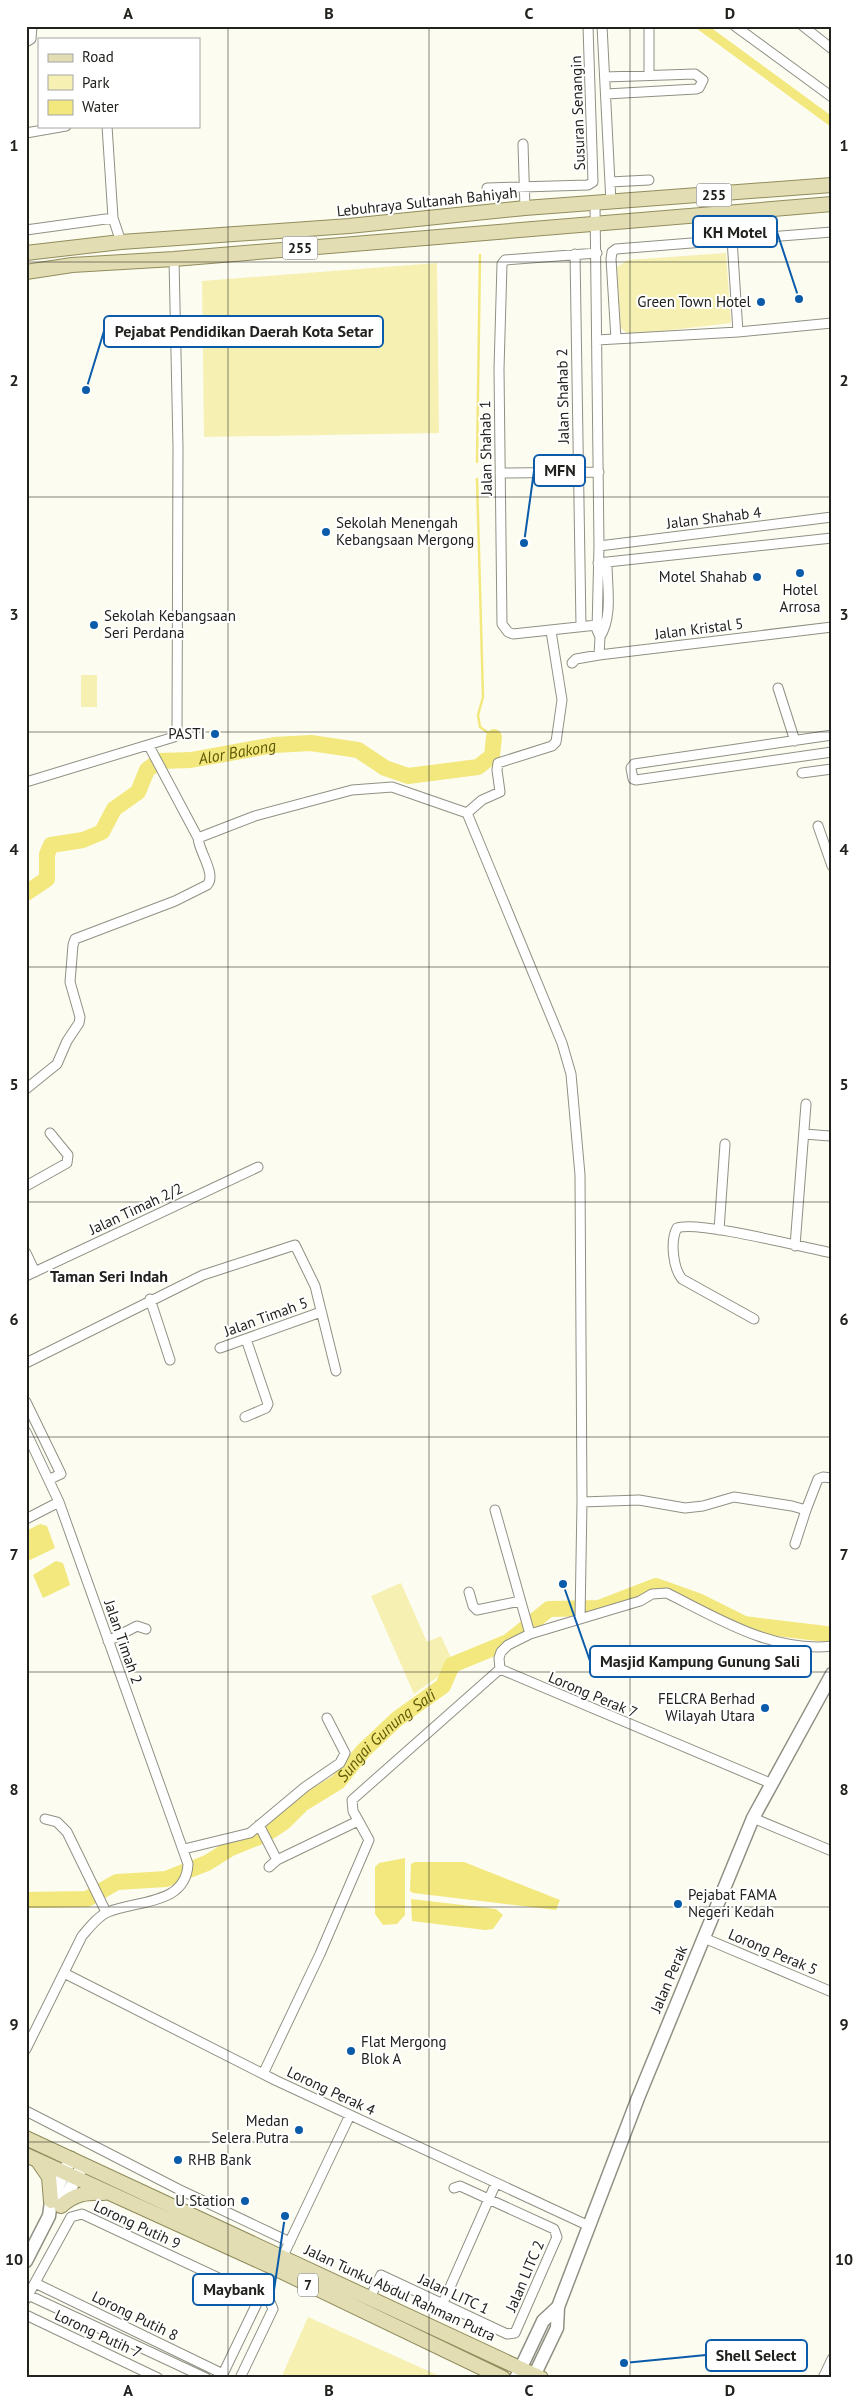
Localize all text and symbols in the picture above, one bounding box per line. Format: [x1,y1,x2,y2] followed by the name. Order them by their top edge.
[123,3,133,23] text: A
[324,3,334,23] text: B
[525,3,534,23] text: C
[725,3,735,23] text: D
[38,38,200,128] legend
[82,47,114,66] text: Road
[566,55,589,171] street label: Susuran Senangin
[82,73,110,92] text: Park
[82,97,119,116] text: Water
[9,135,19,155] text: 1
[839,135,849,155] text: 1
[336,183,518,220] street label: Lebuhraya Sultanah Bahiyah
[696,184,732,206] road number: 255
[693,216,777,247] callout: KH Motel
[703,222,767,242] text: KH Motel
[282,237,318,260] road number: 255
[637,292,752,311] place label: Green Town Hotel
[755,296,767,308] marker: Green Town Hotel
[104,316,383,347] callout: Pejabat Pendidikan Daerah Kota Setar
[115,321,374,341] text: Pejabat Pendidikan Daerah Kota Setar
[552,348,573,445] street label: Jalan Shahab 2
[9,370,19,390] text: 2
[839,370,849,390] text: 2
[475,400,496,497] street label: Jalan Shahab 1
[534,455,585,486] callout: MFN
[544,460,576,480] text: MFN
[664,502,762,533] street label: Jalan Shahab 4
[336,513,474,549] place label: Sekolah Menengah Kebangsaan Mergong
[320,526,332,538] marker: Sekolah Menengah Kebangsaan Mergong
[659,567,747,586] place label: Motel Shahab
[794,567,806,579] marker: Hotel Arrosa
[751,571,763,583] marker: Motel Shahab
[780,580,820,616] place label: Hotel Arrosa
[9,604,19,624] text: 3
[839,604,849,624] text: 3
[104,606,236,642] place label: Sekolah Kebangsaan Seri Perdana
[653,614,744,643] street label: Jalan Kristal 5
[88,619,100,631] marker: Sekolah Kebangsaan Seri Perdana
[168,724,205,743] place label: PASTI
[209,728,221,740] marker: PASTI
[196,735,278,769] water label: Alor Bakong
[9,839,19,859] text: 4
[839,839,849,859] text: 4
[9,1074,19,1094] text: 5
[839,1074,849,1094] text: 5
[85,1179,186,1239] street label: Jalan Timah 2/2
[50,1266,168,1286] district label: Taman Seri Indah
[220,1293,310,1341] street label: Jalan Timah 5
[9,1309,19,1329] text: 6
[839,1309,849,1329] text: 6
[9,1544,19,1564] text: 7
[839,1544,849,1564] text: 7
[100,1596,147,1686] street label: Jalan Timah 2
[590,1646,811,1677] callout: Masjid Kampung Gunung Sali
[600,1651,800,1671] text: Masjid Kampung Gunung Sali
[546,1667,641,1722] street label: Lorong Perak 7
[332,1684,440,1786] water label: Sungai Gunung Sali
[658,1689,755,1725] place label: FELCRA Berhad Wilayah Utara
[759,1702,771,1714] marker: FELCRA Berhad Wilayah Utara
[9,1779,19,1799] text: 8
[839,1779,849,1799] text: 8
[688,1885,777,1921] place label: Pejabat FAMA Negeri Kedah
[672,1898,684,1910] marker: Pejabat FAMA Negeri Kedah
[726,1924,821,1979] street label: Lorong Perak 5
[646,1942,691,2016] street label: Jalan Perak
[9,2014,19,2034] text: 9
[839,2014,849,2034] text: 9
[361,2032,447,2068] place label: Flat Mergong Blok A
[345,2045,357,2057] marker: Flat Mergong Blok A
[284,2062,378,2119] street label: Lorong Perak 4
[211,2111,289,2147] place label: Medan Selera Putra
[293,2124,305,2136] marker: Medan Selera Putra
[188,2150,252,2169] place label: RHB Bank
[172,2154,184,2166] marker: RHB Bank
[175,2191,235,2210] place label: U Station
[239,2195,251,2207] marker: U Station
[91,2196,184,2253] street label: Lorong Putih 9
[501,2237,548,2315] street label: Jalan LITC 2
[301,2239,499,2345] street label: Jalan Tunku Abdul Rahman Putra
[5,2249,23,2269] text: 10
[835,2249,853,2269] text: 10
[415,2269,493,2318] street label: Jalan LITC 1
[193,2274,274,2305] callout: Maybank
[298,2274,318,2296] road number: 7
[203,2279,265,2299] text: Maybank
[89,2286,182,2345] street label: Lorong Putih 8
[52,2305,145,2362] street label: Lorong Putih 7
[706,2340,807,2371] callout: Shell Select
[716,2345,797,2365] text: Shell Select
[123,2380,133,2400] text: A
[324,2380,334,2400] text: B
[525,2380,534,2400] text: C
[725,2380,735,2400] text: D

